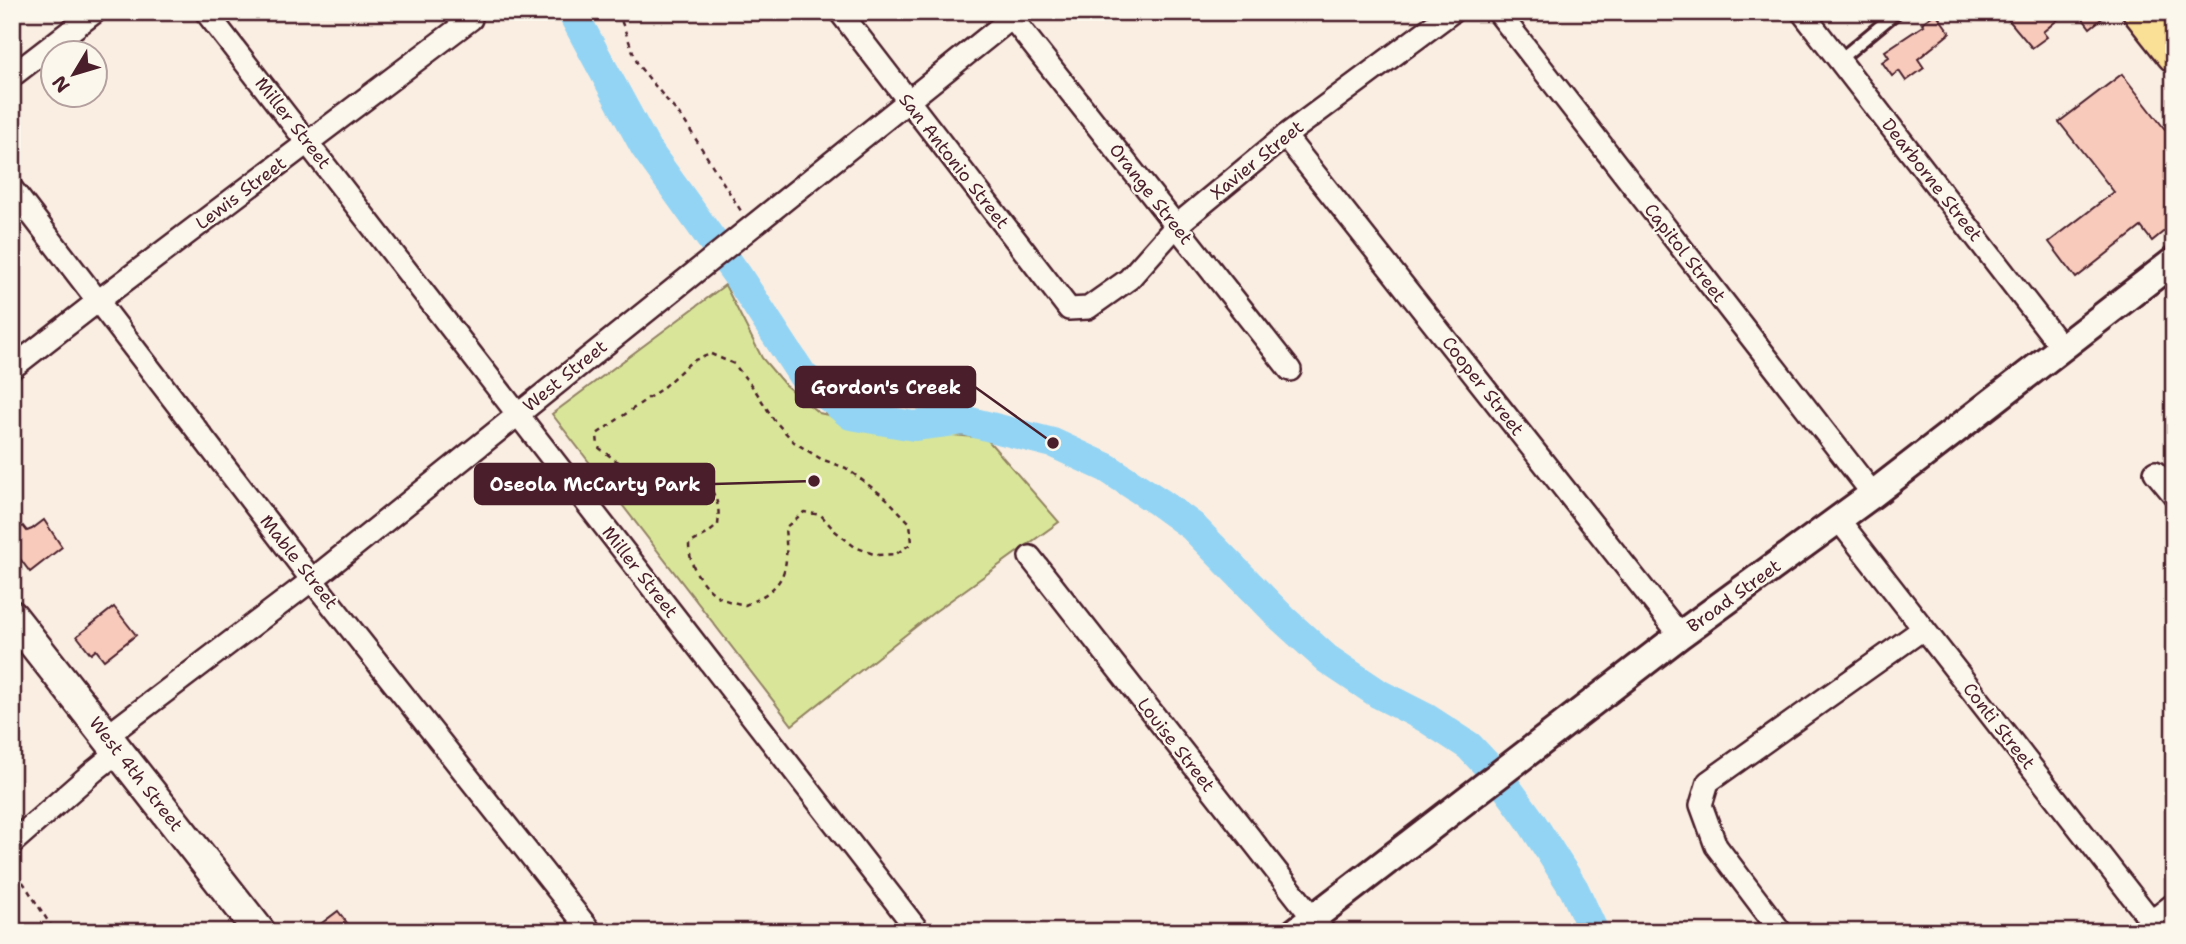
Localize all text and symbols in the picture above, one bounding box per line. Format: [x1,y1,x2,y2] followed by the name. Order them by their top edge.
[38,38,108,108] north arrow
[47,71,75,98] text: N
[250,72,336,174] street label: Miller Street
[894,88,1015,234] street label: San Antonio Street
[1876,114,1988,247] street label: Dearborne Street
[1205,115,1309,205] street label: Xavier Street
[1104,138,1198,250] street label: Orange Street
[191,151,291,235] street label: Lewis Street
[1639,199,1731,308] street label: Capitol Street
[1437,331,1529,441] street label: Cooper Street
[518,334,612,417] street label: West Street
[796,367,975,407] callout: Gordon's Creek
[811,375,961,400] text: Gordon's Creek
[475,464,714,504] callout: Oseola McCarty Park
[489,472,701,497] text: Oseola McCarty Park
[255,510,343,614] street label: Mable Street
[597,521,683,623] street label: Miller Street
[1682,554,1786,638] street label: Broad Street
[1958,678,2041,774] street label: Conti Street
[1132,693,1220,797] street label: Louise Street
[84,712,188,836] street label: West 4th Street

